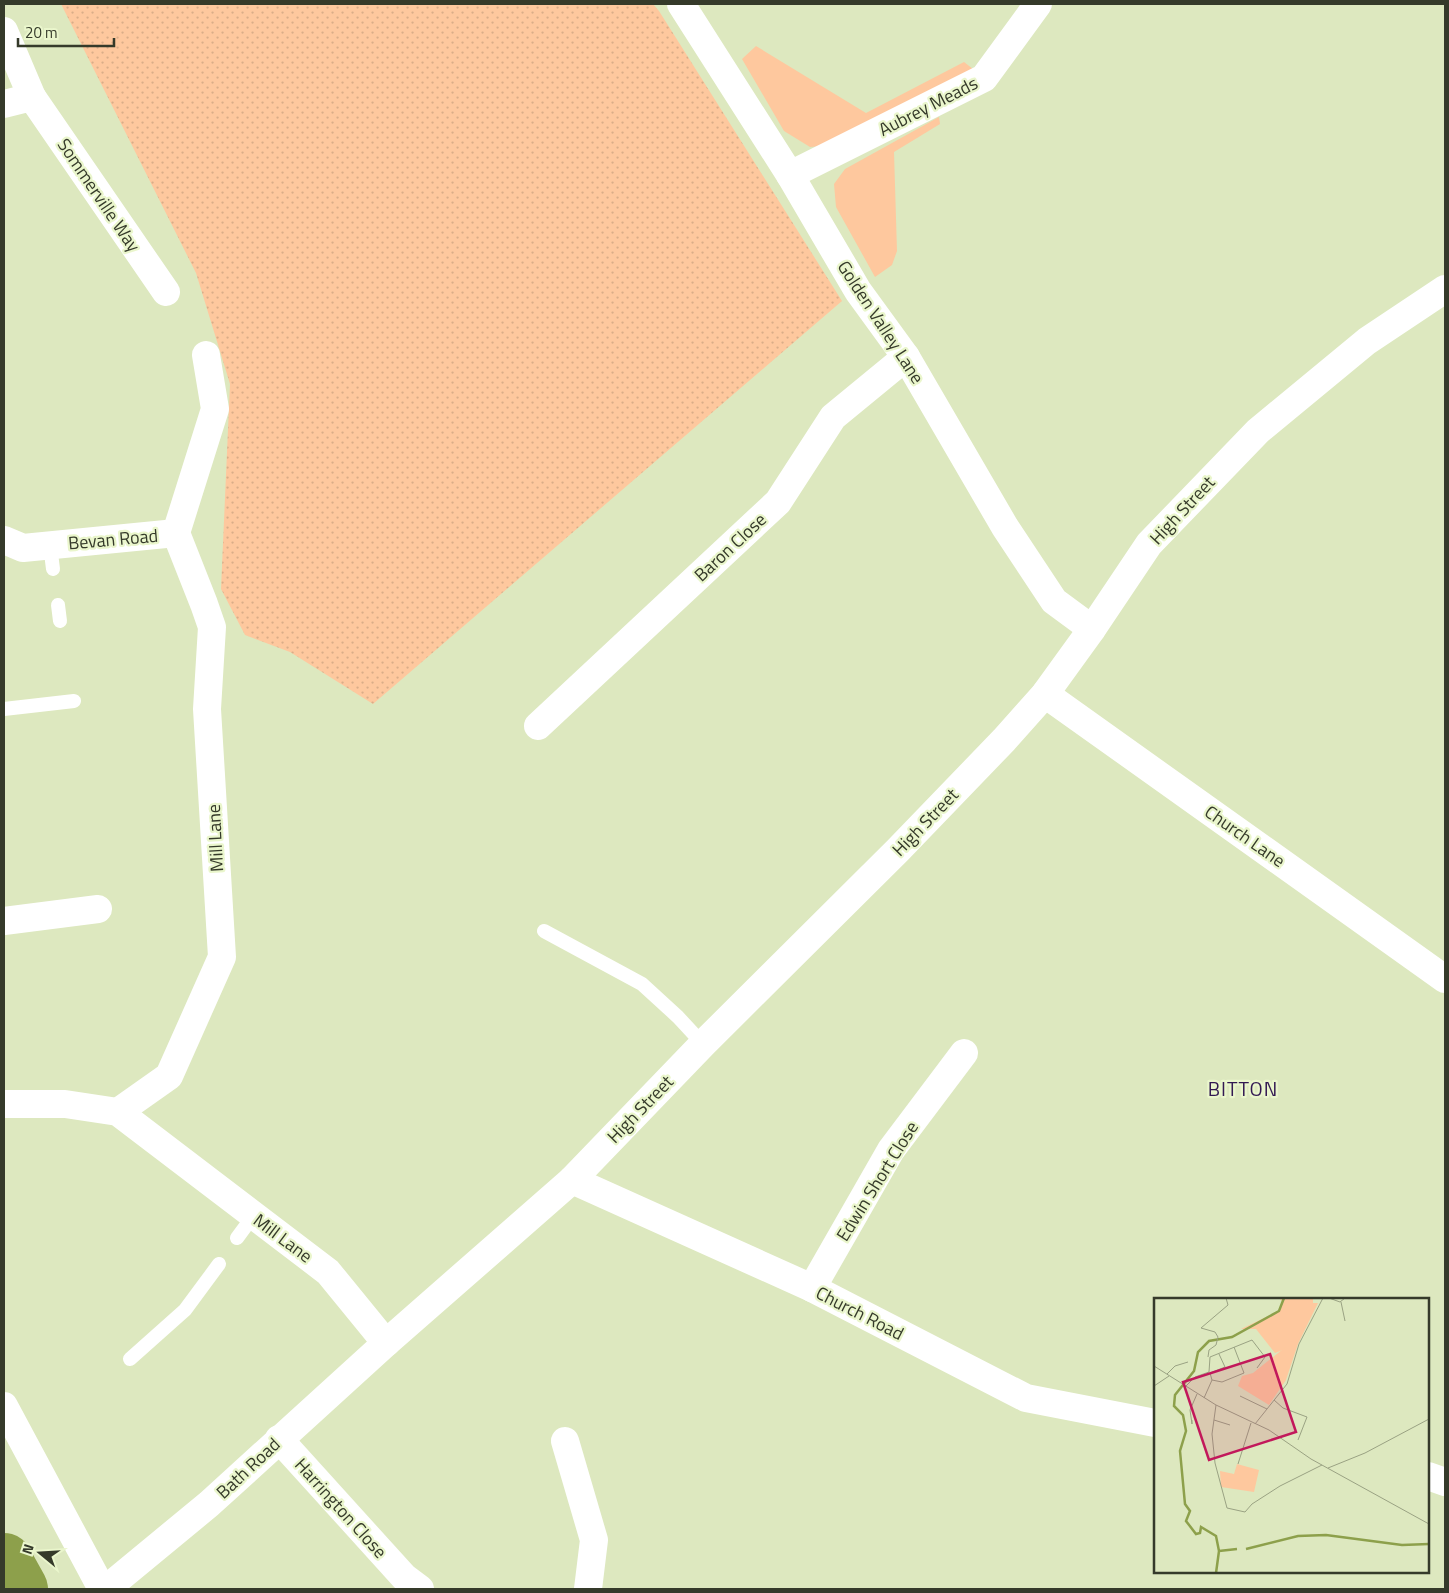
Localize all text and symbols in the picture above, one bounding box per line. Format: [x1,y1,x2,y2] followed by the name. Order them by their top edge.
[18,15,114,47] scale bar
[25,21,58,44] text: 20 m
[874,69,982,143] street label: Aubrey Meads
[51,133,147,257] street label: Sommerville Way
[831,255,931,389] street label: Golden Valley Lane
[1143,469,1221,550] street label: High Street
[688,506,772,588] street label: Baron Close
[67,522,159,556] street label: Bevan Road
[886,781,965,862] street label: High Street
[1199,798,1291,874] street label: Church Lane
[200,803,230,873] street label: Mill Lane
[601,1068,680,1149] street label: High Street
[1208,1073,1278,1104] district label: BITTON
[829,1116,925,1246] street label: Edwin Short Close
[248,1207,318,1269] street label: Mill Lane
[811,1279,909,1347] street label: Church Road
[1154,1298,1429,1573] inset map
[210,1431,286,1505] street label: Bath Road
[289,1452,393,1564] street label: Harrington Close
[15,1528,65,1578] north arrow
[16,1541,39,1557] text: N

